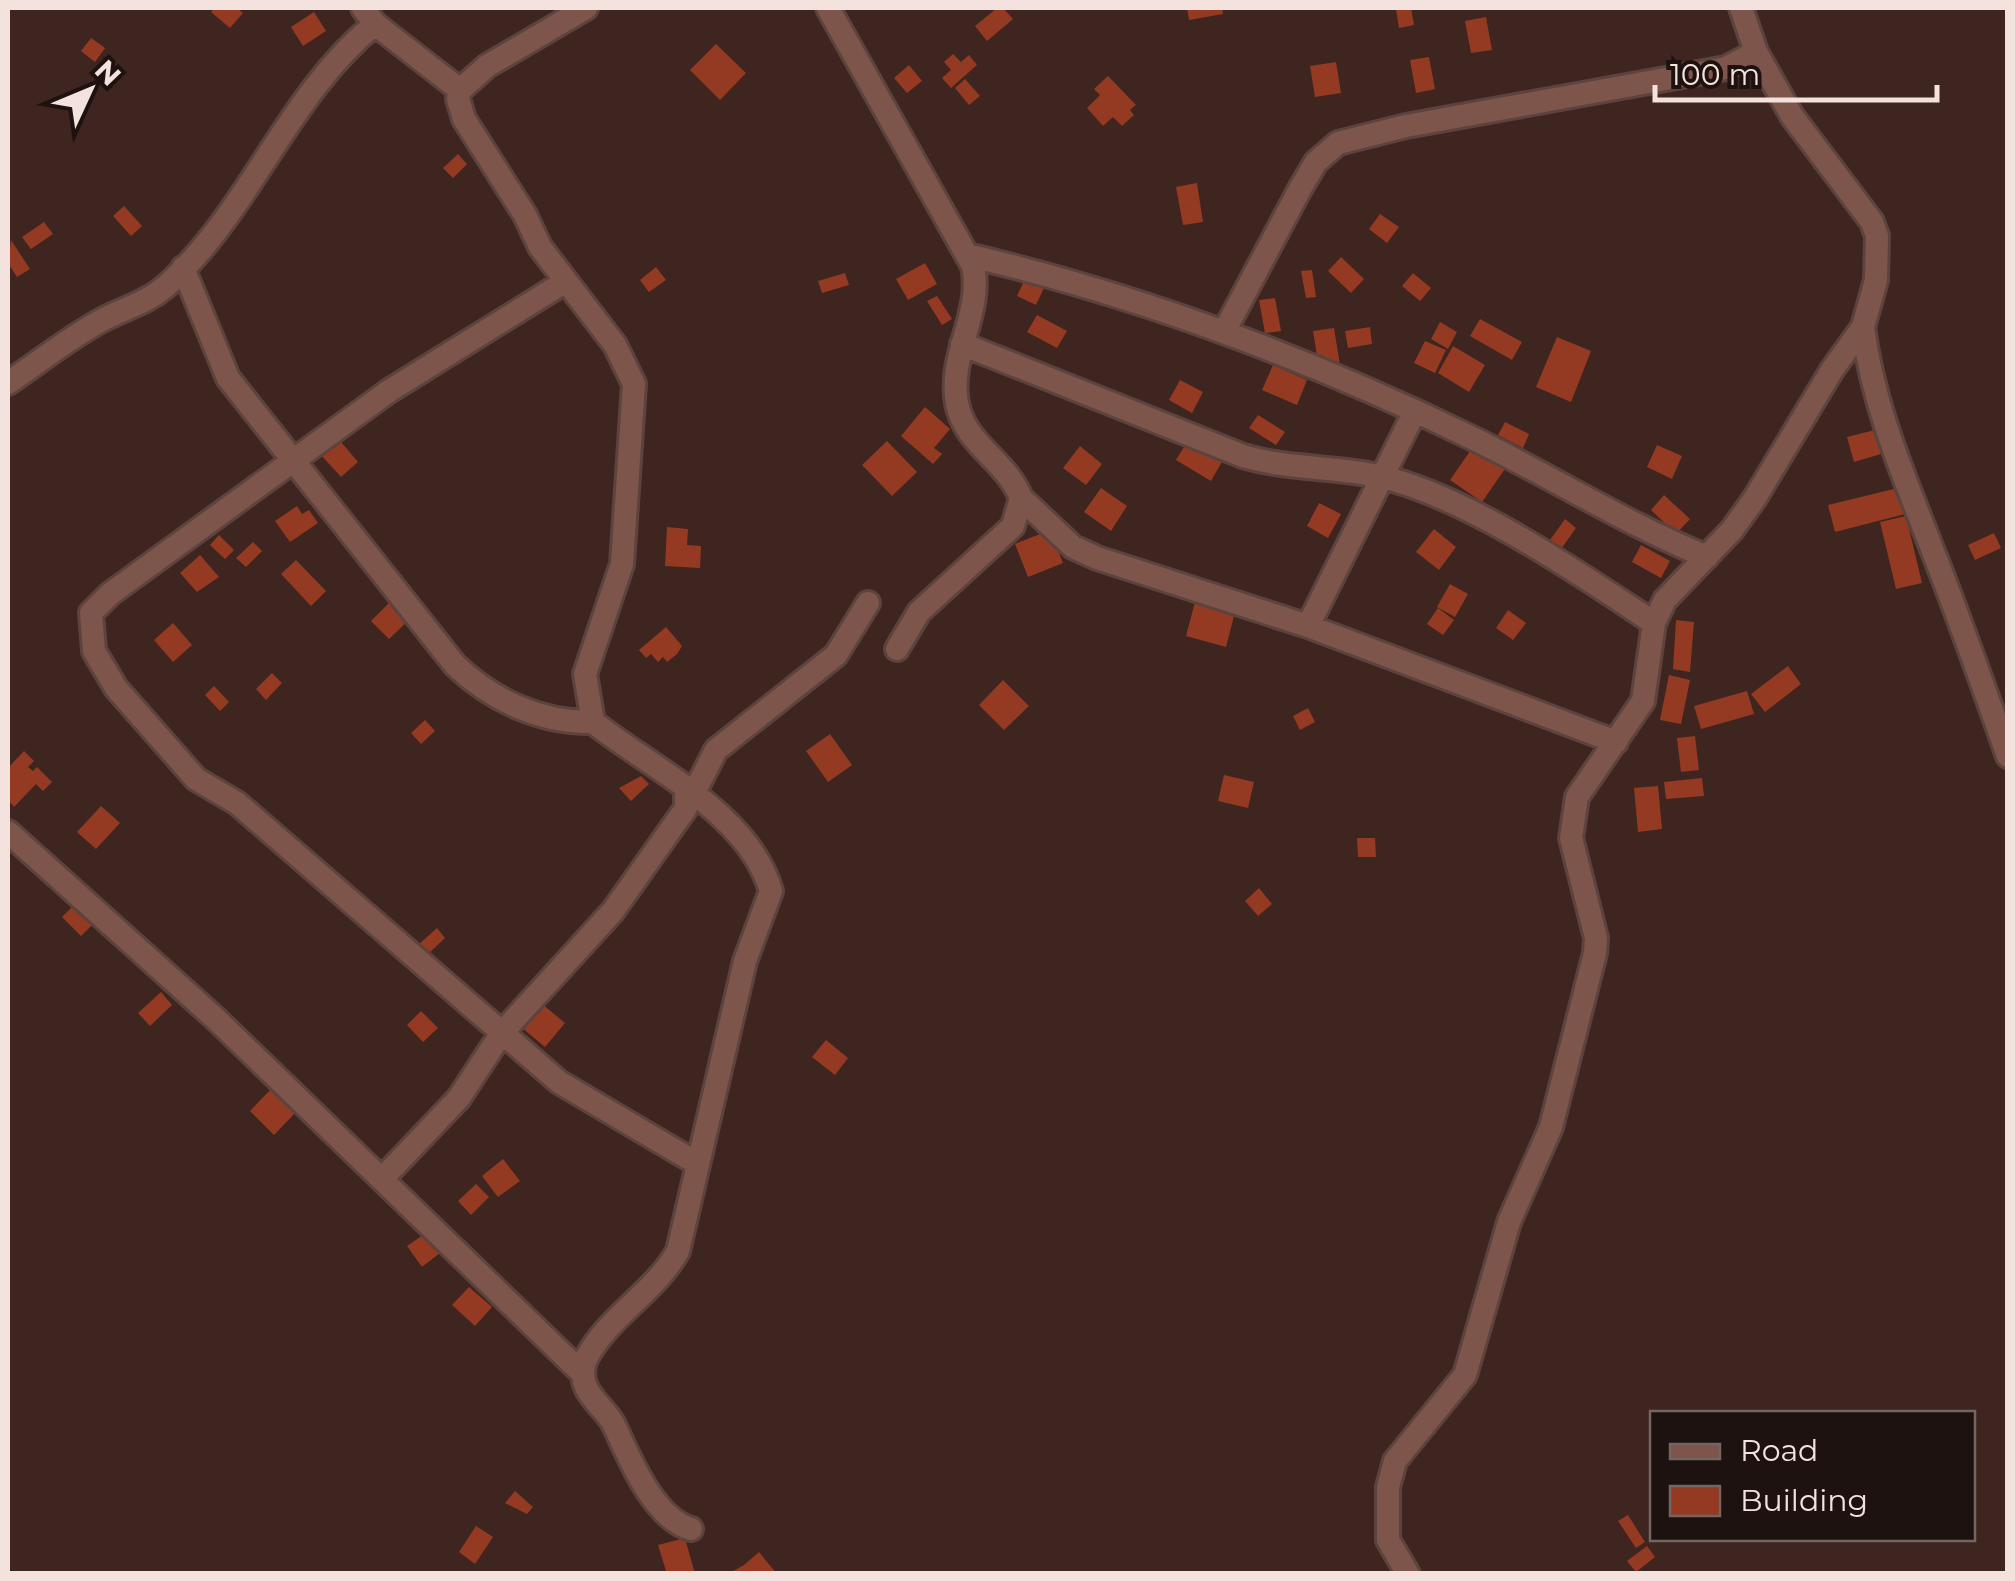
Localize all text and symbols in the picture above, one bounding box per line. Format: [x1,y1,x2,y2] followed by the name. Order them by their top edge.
[40,40,140,140] north arrow
[1655,40,1938,102] scale bar
[88,53,128,93] text: N
[1670,56,1760,93] text: 100 m
[1650,1411,1975,1541] legend
[1740,1432,1818,1469] text: Road
[1740,1482,1868,1519] text: Building

